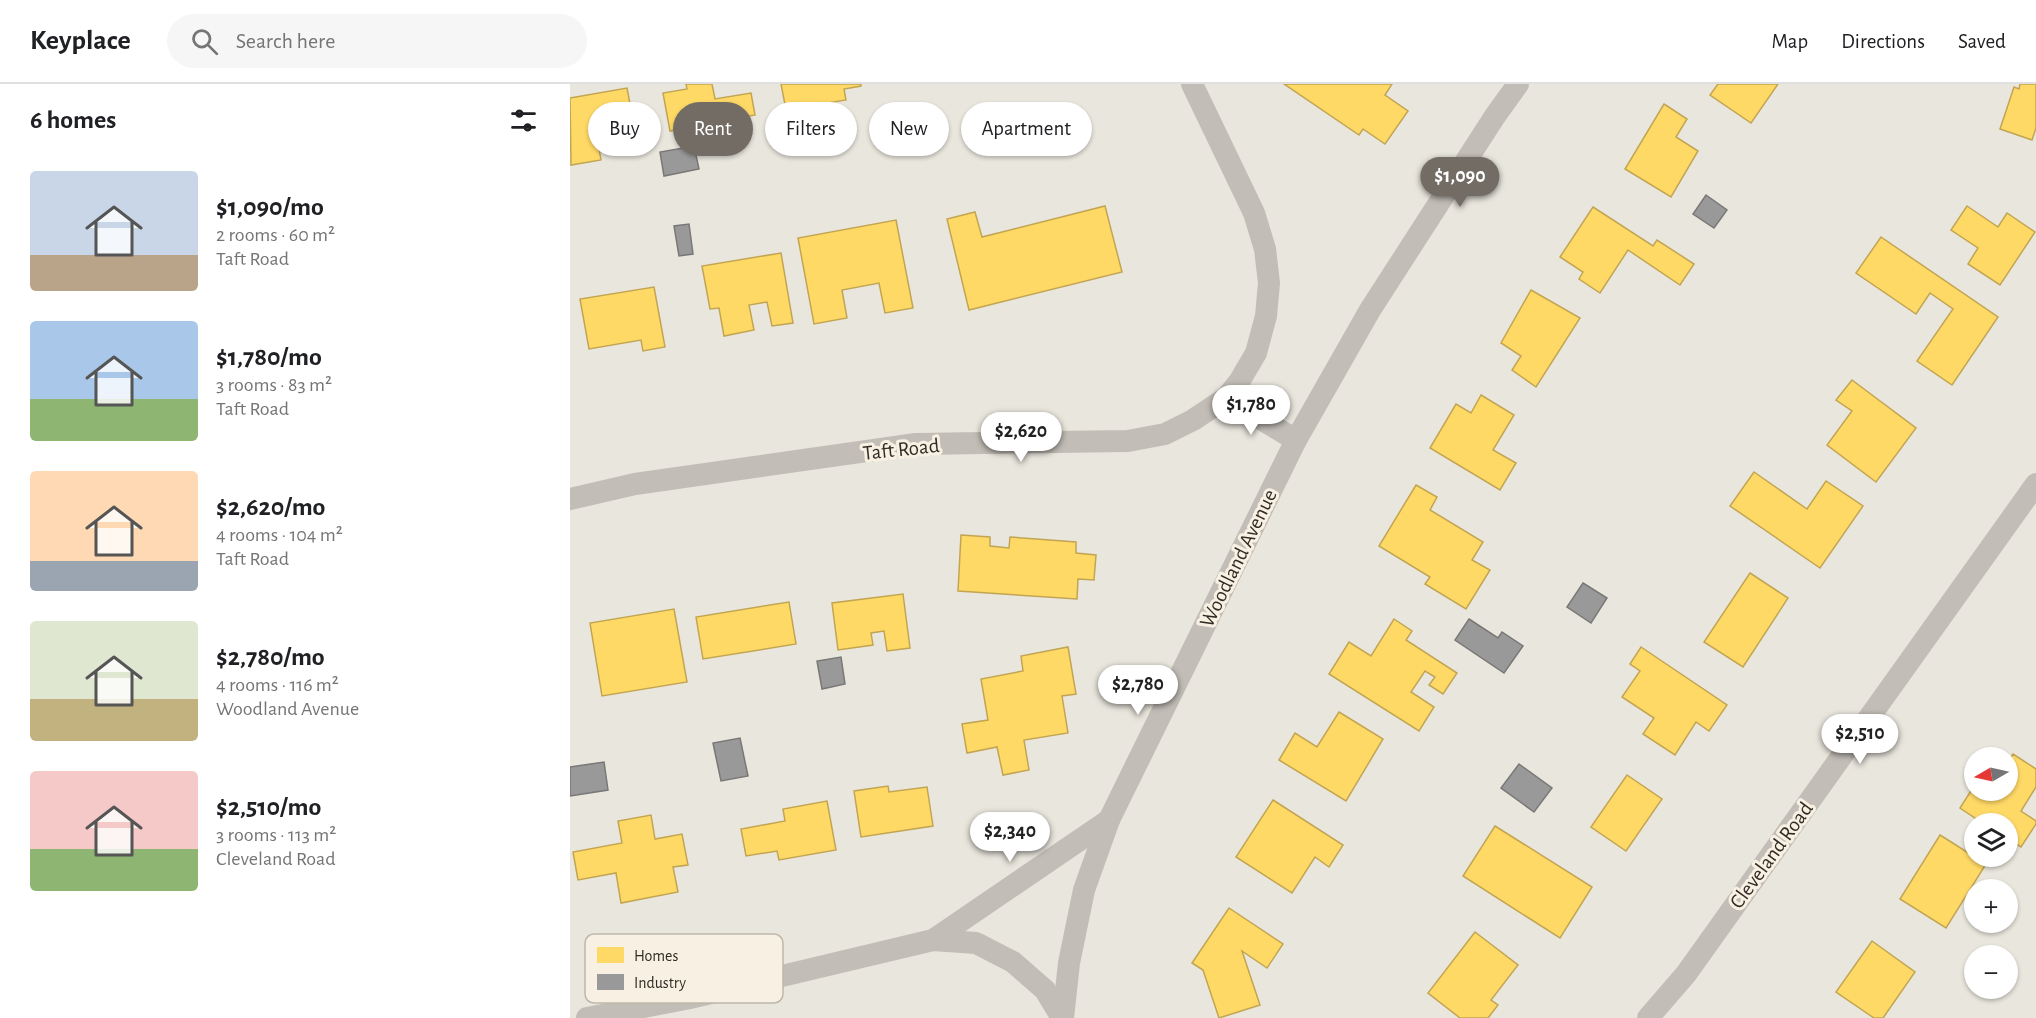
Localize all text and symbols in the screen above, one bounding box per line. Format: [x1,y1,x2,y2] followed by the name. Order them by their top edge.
[167,14,587,68] search box
[188,25,221,58] icon: search
[30,27,131,55] text: Keyplace
[236,30,335,52] text: Search here
[1772,31,1808,52] text: Map
[1841,31,1925,52] text: Directions
[1958,31,2006,52] text: Saved
[588,102,661,156] chip: Buy
[673,102,753,156] chip: Rent
[765,102,857,156] chip: Filters
[869,102,949,156] chip: New
[961,102,1092,156] chip: Apartment
[507,104,540,137] icon: filters
[30,107,116,133] text: 6 homes
[1411,157,1509,208] pin: $1,090
[1434,166,1486,186] text: $1,090
[216,194,324,220] text: $1,090/mo
[78,195,150,267] icon: home
[216,225,335,245] text: 2 rooms · 60 m²
[216,249,289,269] text: Taft Road
[216,344,322,370] text: $1,780/mo
[78,345,150,417] icon: home
[216,375,332,395] text: 3 rooms · 83 m²
[1202,385,1300,436] pin: $1,780
[1226,394,1276,414] text: $1,780
[216,399,289,419] text: Taft Road
[972,412,1070,463] pin: $2,620
[995,421,1047,441] text: $2,620
[862,435,940,464] street label: Taft Road
[1196,486,1281,630] street label: Woodland Avenue
[216,494,325,520] text: $2,620/mo
[78,495,150,567] icon: home
[216,525,343,545] text: 4 rooms · 104 m²
[216,549,289,569] text: Taft Road
[216,644,325,670] text: $2,780/mo
[78,645,150,717] icon: home
[1089,665,1187,716] pin: $2,780
[1112,674,1164,694] text: $2,780
[216,675,339,695] text: 4 rooms · 116 m²
[216,699,359,719] text: Woodland Avenue
[1811,714,1909,765] pin: $2,510
[1835,723,1885,743] text: $2,510
[1964,747,2018,801] north arrow
[1964,747,2018,999] map controls
[216,794,321,820] text: $2,510/mo
[78,795,150,867] icon: home
[1726,798,1817,912] street label: Cleveland Road
[961,812,1059,863] pin: $2,340
[1964,813,2018,867] button: layers
[984,821,1036,841] text: $2,340
[216,825,336,845] text: 3 rooms · 113 m²
[216,849,336,869] text: Cleveland Road
[1964,879,2018,933] button: +
[585,934,783,1003] legend
[1964,945,2018,999] button: −
[634,948,678,964] text: Homes
[634,975,686,992] text: Industry

